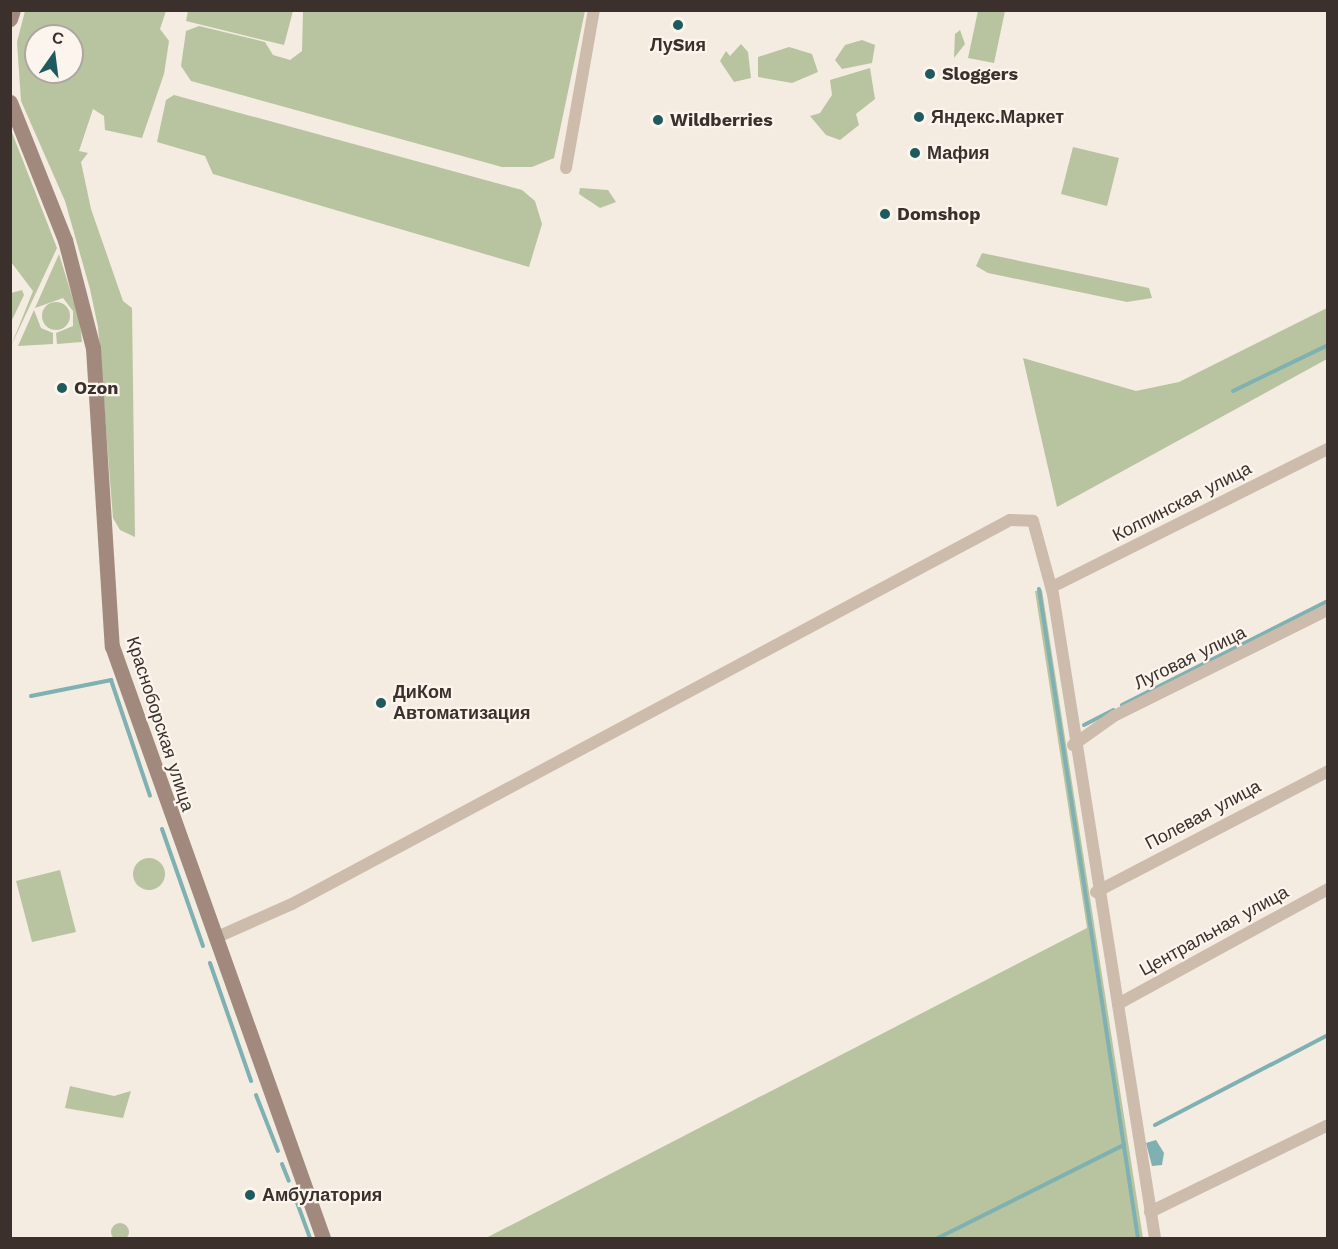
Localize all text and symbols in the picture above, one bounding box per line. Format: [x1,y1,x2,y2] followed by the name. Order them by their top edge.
[671,18,685,32] marker: ЛуSия
[24,24,84,84] north arrow
[50,27,66,49] text: С
[650,34,706,56] place label: ЛуSия
[942,63,1018,85] place label: Sloggers
[923,67,937,81] marker: Sloggers
[931,106,1064,128] place label: Яндекс.Маркет
[670,109,773,131] place label: Wildberries
[912,110,926,124] marker: Яндекс.Маркет
[651,113,665,127] marker: Wildberries
[927,142,990,164] place label: Мафия
[908,146,922,160] marker: Мафия
[897,203,980,225] place label: Domshop
[878,207,892,221] marker: Domshop
[74,377,118,399] place label: Ozon
[55,381,69,395] marker: Ozon
[1109,458,1255,546] street label: Колпинская улица
[1130,622,1250,694] street label: Луговая улица
[122,634,198,814] street label: Красноборская улица
[393,682,530,724] place label: ДиКом Автоматизация
[374,696,388,710] marker: ДиКом Автоматизация
[1142,775,1264,855] street label: Полевая улица
[1136,881,1292,981] street label: Центральная улица
[262,1184,382,1206] place label: Амбулатория
[243,1188,257,1202] marker: Амбулатория

